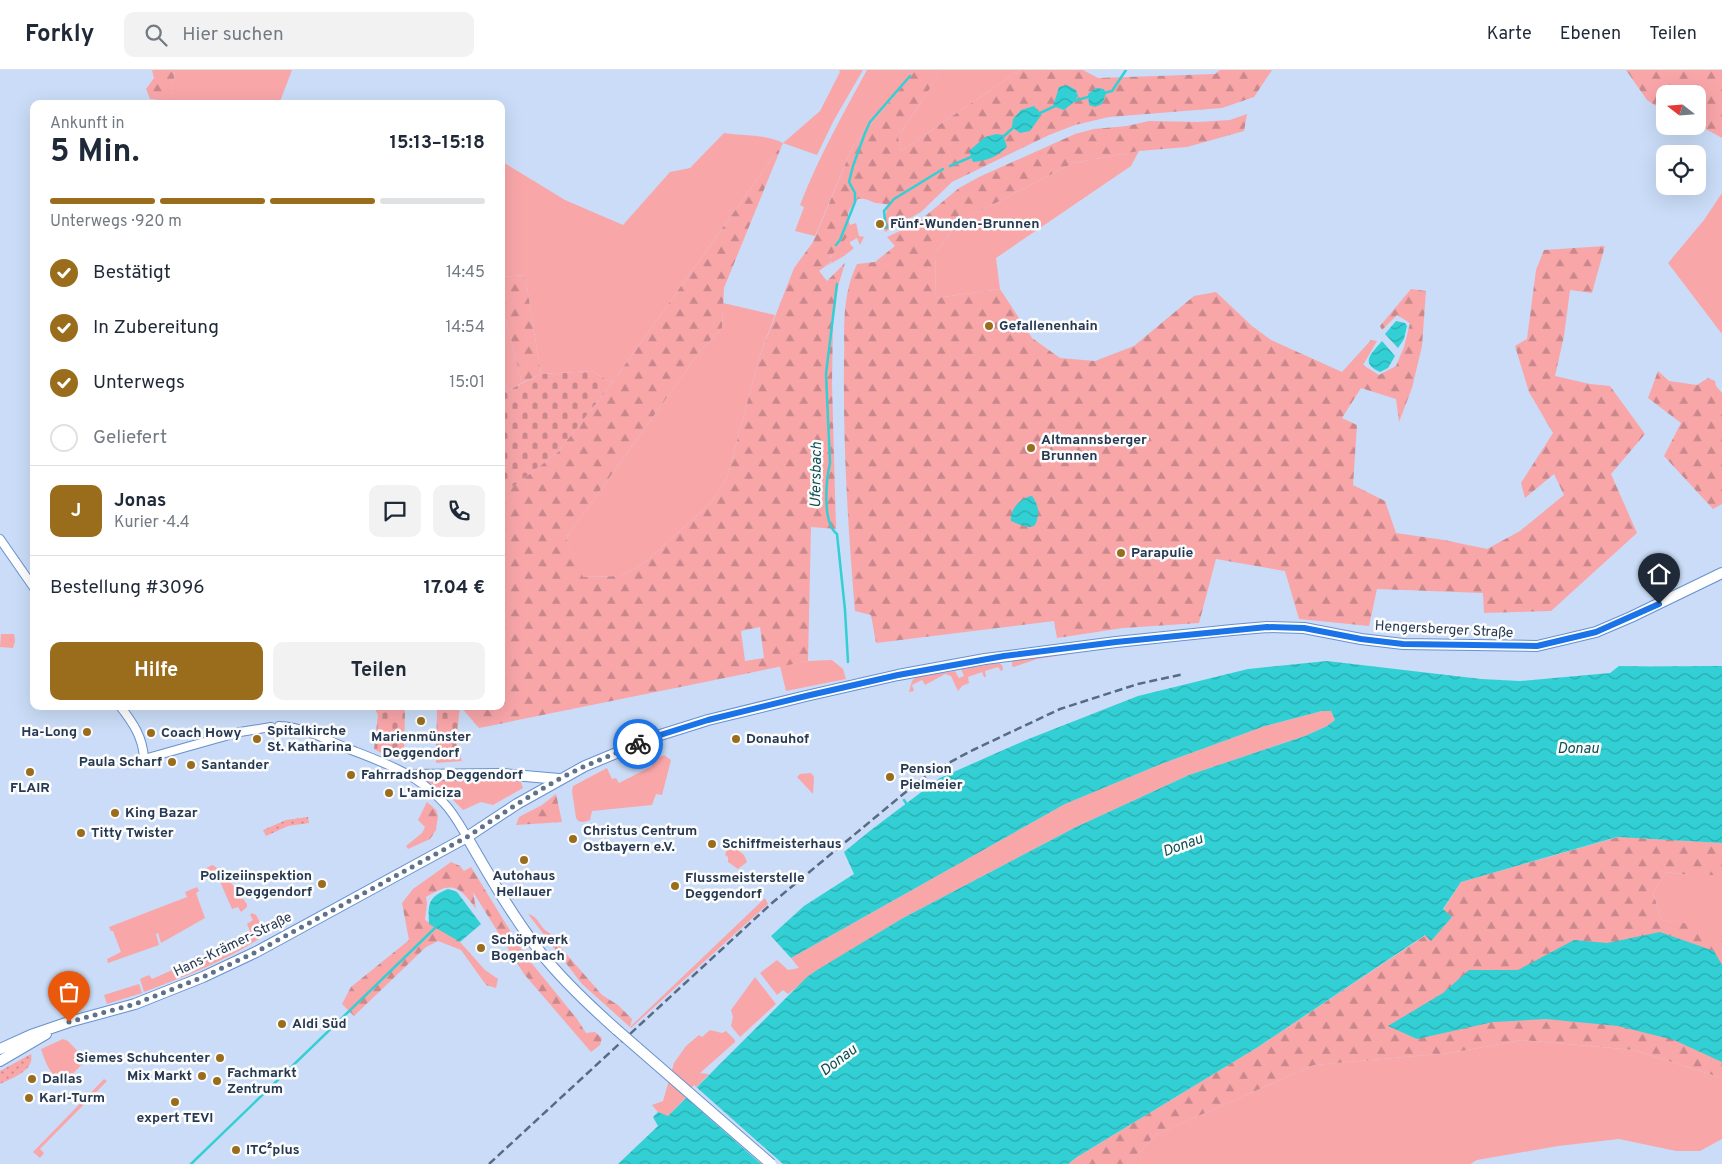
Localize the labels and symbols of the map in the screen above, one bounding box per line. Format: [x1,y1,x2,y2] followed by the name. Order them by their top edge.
[1656,85,1706,135] north arrow
[890,216,1039,233] place label: Fünf-Wunden-Brunnen
[874,218,886,230] marker: Fünf-Wunden-Brunnen
[999,318,1098,335] place label: Gefallenenhain
[983,320,995,332] marker: Gefallenenhain
[1041,432,1147,465] place label: Altmannsberger Brunnen
[807,442,827,508] water label: Ufersbach
[1025,442,1037,454] marker: Altmannsberger Brunnen
[1131,545,1193,562] place label: Parapulie
[1115,547,1127,559] marker: Parapulie
[1638,553,1680,604] pin
[1374,618,1514,642] street label: Hengersberger Straße
[415,715,427,727] marker: Marienmünster Deggendorf
[613,719,663,769] courier
[267,723,352,756] place label: Spitalkirche St. Katharina
[21,724,77,741] place label: Ha-Long
[161,725,241,742] place label: Coach Howy
[81,726,93,738] marker: Ha-Long
[145,727,157,739] marker: Coach Howy
[371,729,471,762] place label: Marienmünster Deggendorf
[746,731,809,748] place label: Donauhof
[251,733,263,745] marker: Spitalkirche St. Katharina
[730,733,742,745] marker: Donauhof
[1557,740,1600,759] water label: Donau
[79,754,162,771] place label: Paula Scharf
[166,756,178,768] marker: Paula Scharf
[201,757,269,774] place label: Santander
[185,759,197,771] marker: Santander
[900,761,963,794] place label: Pension Pielmeier
[24,766,36,778] marker: FLAIR
[361,767,523,784] place label: Fahrradshop Deggendorf
[345,769,357,781] marker: Fahrradshop Deggendorf
[884,771,896,783] marker: Pension Pielmeier
[10,780,50,797] place label: FLAIR
[399,785,461,802] place label: L'amiciza
[383,787,395,799] marker: L'amiciza
[125,805,198,822] place label: King Bazar
[109,807,121,819] marker: King Bazar
[583,823,697,856] place label: Christus Centrum Ostbayern e.V.
[91,825,174,842] place label: Titty Twister
[75,827,87,839] marker: Titty Twister
[1160,830,1207,862] water label: Donau
[567,833,579,845] marker: Christus Centrum Ostbayern e.V.
[722,836,842,853] place label: Schiffmeisterhaus
[706,838,718,850] marker: Schiffmeisterhaus
[518,854,530,866] marker: Autohaus Hellauer
[200,868,312,901] place label: Polizeiinspektion Deggendorf
[492,868,556,901] place label: Autohaus Hellauer
[685,870,805,903] place label: Flussmeisterstelle Deggendorf
[316,878,328,890] marker: Polizeiinspektion Deggendorf
[669,880,681,892] marker: Flussmeisterstelle Deggendorf
[171,909,295,981] street label: Hans-Krämer-Straße
[491,932,569,965] place label: Schöpfwerk Bogenbach
[475,942,487,954] marker: Schöpfwerk Bogenbach
[48,971,90,1022] pin
[292,1016,347,1033] place label: Aldi Süd
[276,1018,288,1030] marker: Aldi Süd
[817,1040,862,1081] water label: Donau
[76,1050,210,1067] place label: Siemes Schuhcenter
[214,1052,226,1064] marker: Siemes Schuhcenter
[227,1065,297,1098] place label: Fachmarkt Zentrum
[127,1068,192,1085] place label: Mix Markt
[196,1070,208,1082] marker: Mix Markt
[42,1071,82,1088] place label: Dallas
[26,1073,38,1085] marker: Dallas
[211,1075,223,1087] marker: Fachmarkt Zentrum
[39,1090,105,1107] place label: Karl-Turm
[23,1092,35,1104] marker: Karl-Turm
[169,1096,181,1108] marker: expert TEVI
[137,1110,213,1127] place label: expert TEVI
[246,1142,300,1159] place label: ITC²plus
[230,1144,242,1156] marker: ITC²plus

